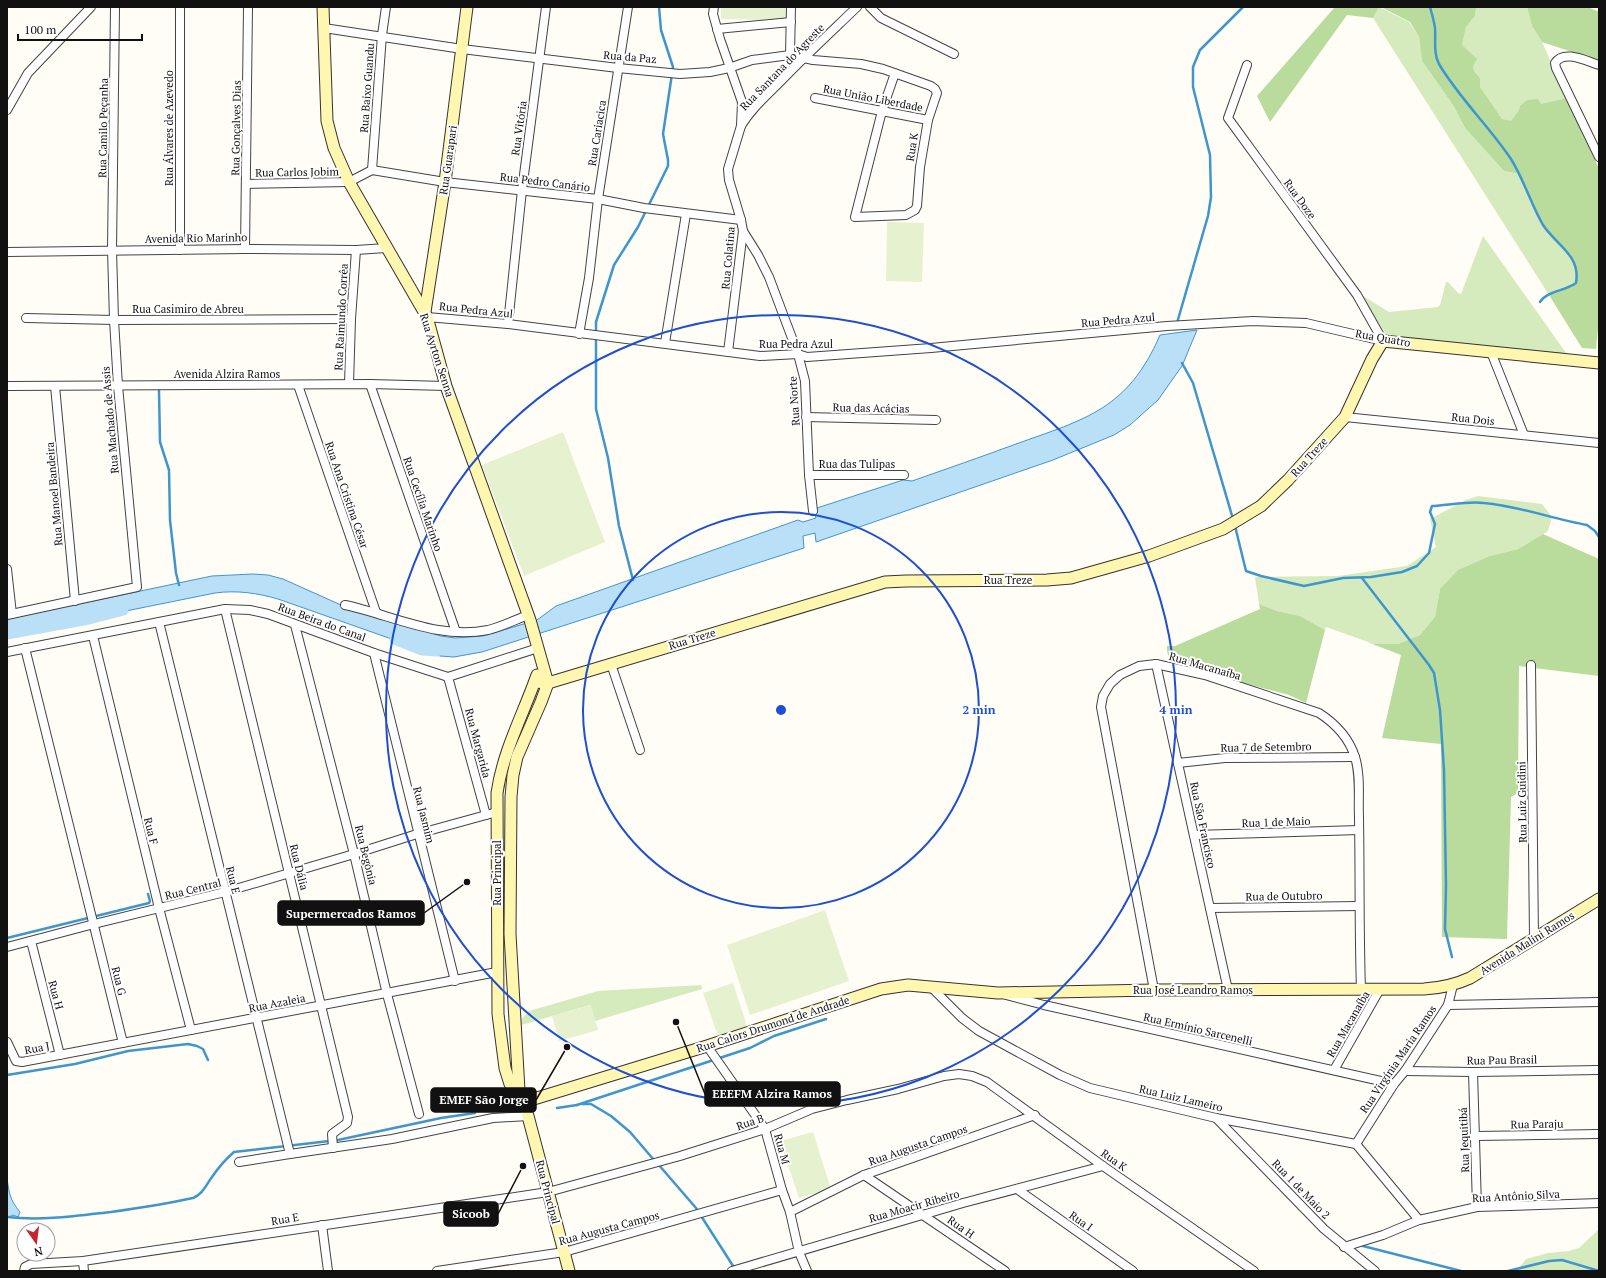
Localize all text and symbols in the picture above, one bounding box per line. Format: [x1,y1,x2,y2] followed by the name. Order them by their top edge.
[18,16,142,42] scale bar
[737,20,828,113] street label: Rua Santana do Agreste
[24,22,57,37] text: 100 m
[357,42,377,133] street label: Rua Baixo Guandu
[603,48,657,66] street label: Rua da Paz
[162,70,176,186] street label: Rua Álvares de Azevedo
[95,77,111,178] street label: Rua Camilo Peçanha
[228,80,244,176] street label: Rua Gonçalves Dias
[822,81,925,115] street label: Rua União Liberdade
[508,99,530,156] street label: Rua Vitória
[585,99,609,167] street label: Rua Cariacica
[436,124,460,196] street label: Rua Guarapari
[903,131,921,162] street label: Rua K
[255,164,340,180] street label: Rua Carlos Jobim
[499,170,591,194] street label: Rua Pedro Canário
[1281,176,1319,222] street label: Rua Doze
[718,226,738,290] street label: Rua Colatina
[145,230,247,246] street label: Avenida Rio Marinho
[331,263,351,371] street label: Rua Raimundo Corrêa
[438,299,514,321] street label: Rua Pedra Azul
[132,302,245,316] street label: Rua Casimiro de Abreu
[1080,310,1156,330] street label: Rua Pedra Azul
[417,311,457,399] street label: Rua Ayrton Senna
[1354,326,1412,350] street label: Rua Quatro
[759,337,833,351] street label: Rua Pedra Azul
[98,365,122,474] street label: Rua Machado de Assis
[174,367,280,381] street label: Avenida Alzira Ramos
[785,375,803,426] street label: Rua Norte
[832,400,910,416] street label: Rua das Acácias
[1451,410,1496,428] street label: Rua Dois
[1288,434,1331,480] street label: Rua Treze
[322,440,372,551] street label: Rua Ana Cristina César
[42,441,66,547] street label: Rua Manoel Bandeira
[400,455,446,553] street label: Rua Cecília Marinho
[819,457,896,471] street label: Rua das Tulipas
[984,573,1033,587] street label: Rua Treze
[276,600,368,644] street label: Rua Beira do Canal
[667,625,718,653] street label: Rua Treze
[1167,649,1243,683] street label: Rua Macanaíba
[963,702,996,717] text: 2 min
[1160,702,1193,717] text: 4 min
[774,703,788,717] centre of rings
[462,707,494,780] street label: Rua Margarida
[1220,739,1312,755] street label: Rua 7 de Setembro
[1514,761,1530,843] street label: Rua Luiz Guidini
[1187,780,1219,870] street label: Rua São Francisco
[410,785,438,845] street label: Rua Jasmim
[1241,814,1311,830] street label: Rua 1 de Maio
[141,816,161,846] street label: Rua F
[352,824,380,887] street label: Rua Begônia
[490,840,504,906] street label: Rua Principal
[287,842,312,892] street label: Rua Dália
[223,865,243,895] street label: Rua E
[163,875,223,903] street label: Rua Central
[1245,888,1323,904] street label: Rua de Outubro
[278,901,424,925] callout: Supermercados Ramos
[286,906,417,921] text: Supermercados Ramos
[1477,908,1577,978] street label: Avenida Malini Ramos
[109,965,129,997] street label: Rua G
[45,979,67,1011] street label: Rua H
[1133,983,1253,997] street label: Rua José Leandro Ramos
[1323,988,1373,1060] street label: Rua Macanaíba
[247,991,307,1015] street label: Rua Azaleia
[695,992,852,1055] street label: Rua Calors Drumond de Andrade
[1357,1002,1440,1116] street label: Rua Virgínia Maria Ramos
[1142,1010,1254,1048] street label: Rua Ermínio Sarcenelli
[23,1039,51,1057] street label: Rua J
[1467,1052,1537,1068] street label: Rua Pau Brasil
[705,1082,840,1106] callout: EEEFM Alzira Ramos
[1138,1082,1224,1114] street label: Rua Luiz Lameiro
[712,1086,832,1101] text: EEEFM Alzira Ramos
[431,1088,536,1112] callout: EMEF São Jorge
[439,1092,529,1107] text: EMEF São Jorge
[1456,1107,1472,1173] street label: Rua Jequitibá
[734,1111,766,1133] street label: Rua B
[1510,1117,1564,1131] street label: Rua Paraju
[867,1121,969,1168] street label: Rua Augusta Campos
[771,1132,793,1166] street label: Rua M
[1098,1146,1130,1174] street label: Rua K
[1269,1156,1333,1222] street label: Rua 1 de Maio 2
[533,1158,563,1226] street label: Rua Principal
[867,1186,961,1226] street label: Rua Moacir Ribeiro
[1472,1187,1561,1205] street label: Rua Antônio Silva
[444,1202,498,1226] callout: Sicoob
[452,1206,490,1221] text: Sicoob
[557,1208,661,1248] street label: Rua Augusta Campos
[1067,1208,1096,1234] street label: Rua I
[270,1210,300,1228] street label: Rua E
[945,1213,977,1241] street label: Rua H
[16,1222,56,1262] north arrow
[32,1244,44,1260] text: N

